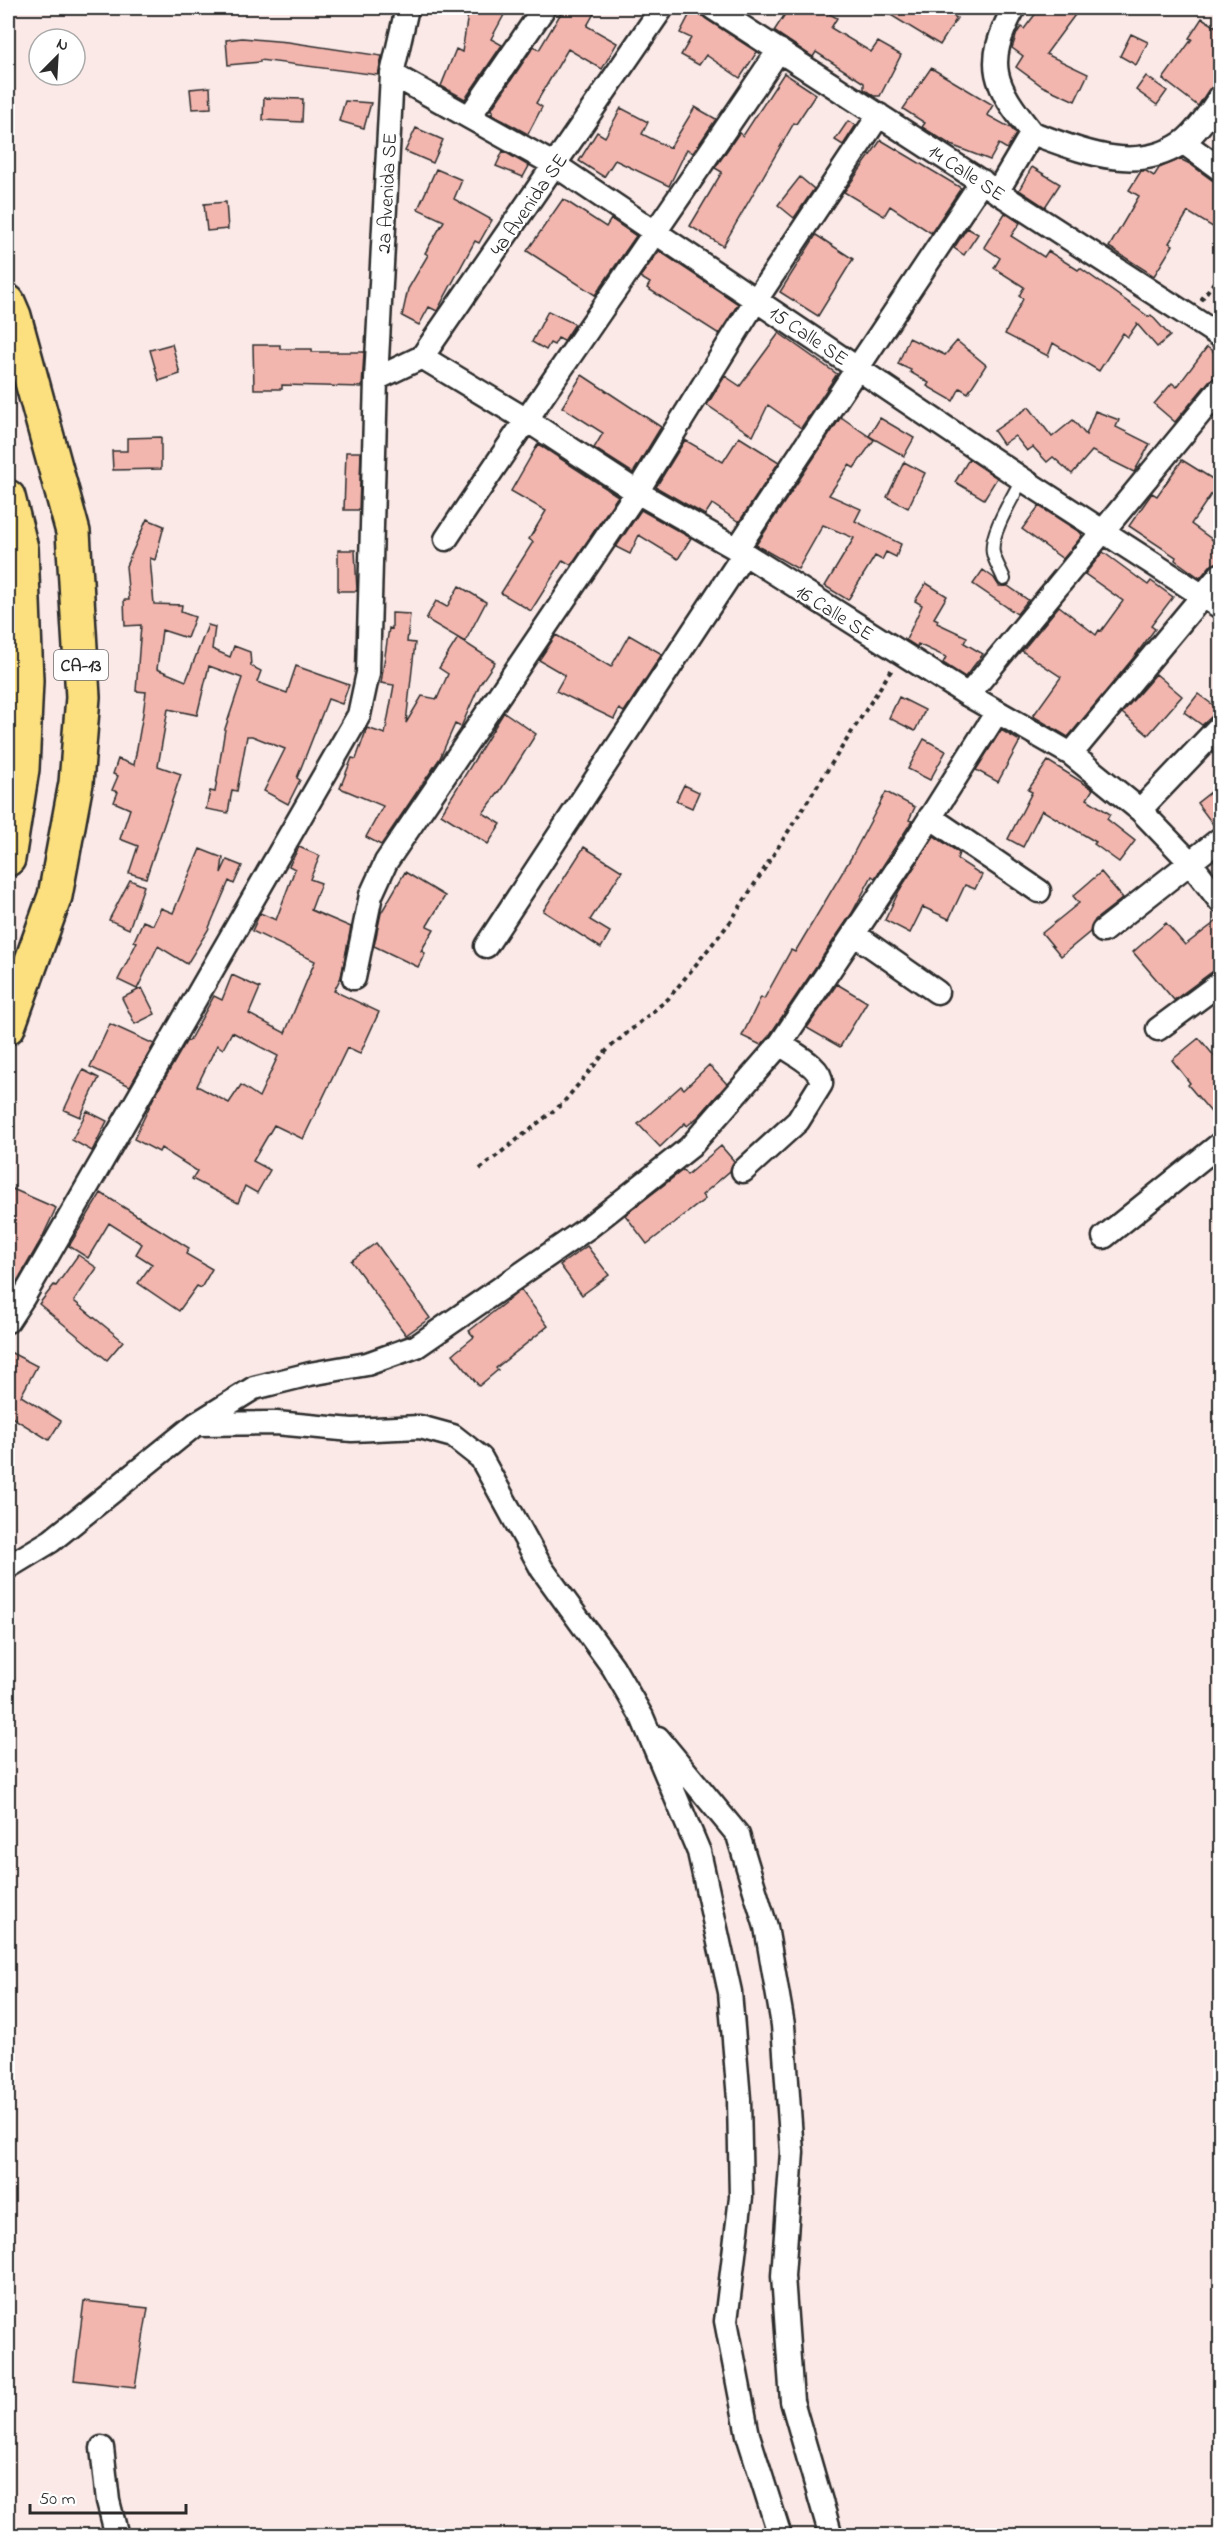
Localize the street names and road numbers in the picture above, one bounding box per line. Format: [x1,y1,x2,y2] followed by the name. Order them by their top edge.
[371,132,406,254] street label: 2a Avenida SE
[921,138,1010,210] street label: 14 Calle SE
[484,148,576,263] street label: 4a Avenida SE
[762,300,853,374] street label: 15 Calle SE
[789,579,879,650] street label: 16 Calle SE
[54,650,108,680] road number: CA-13

